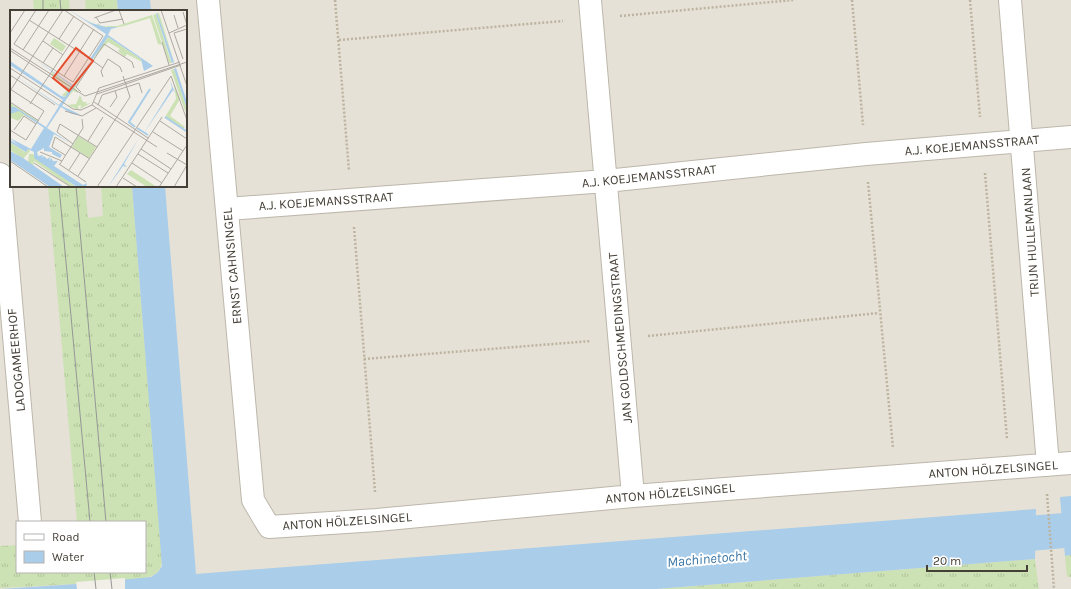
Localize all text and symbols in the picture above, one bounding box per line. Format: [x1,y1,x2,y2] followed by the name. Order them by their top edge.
[10,10,187,187] inset map
[904,132,1040,158] street label: A.J. KOEJEMANSSTRAAT
[581,161,717,191] street label: A.J. KOEJEMANSSTRAAT
[1018,167,1042,297] street label: TRIJN HULLEMANLAAN
[258,189,394,213] street label: A.J. KOEJEMANSSTRAAT
[219,207,245,325] street label: ERNST CAHNSINGEL
[605,251,635,424] street label: JAN GOLDSCHMEDINGSTRAAT
[4,307,28,412] street label: LADOGAMEERHOF
[928,456,1058,481] street label: ANTON HÖLZELSINGEL
[605,479,735,506] street label: ANTON HÖLZELSINGEL
[282,508,412,533] street label: ANTON HÖLZELSINGEL
[16,521,146,573] legend
[52,530,80,544] text: Road
[666,547,748,571] water label: Machinetocht
[927,547,1027,573] scale bar
[52,550,85,564] text: Water
[933,554,961,568] text: 20 m

